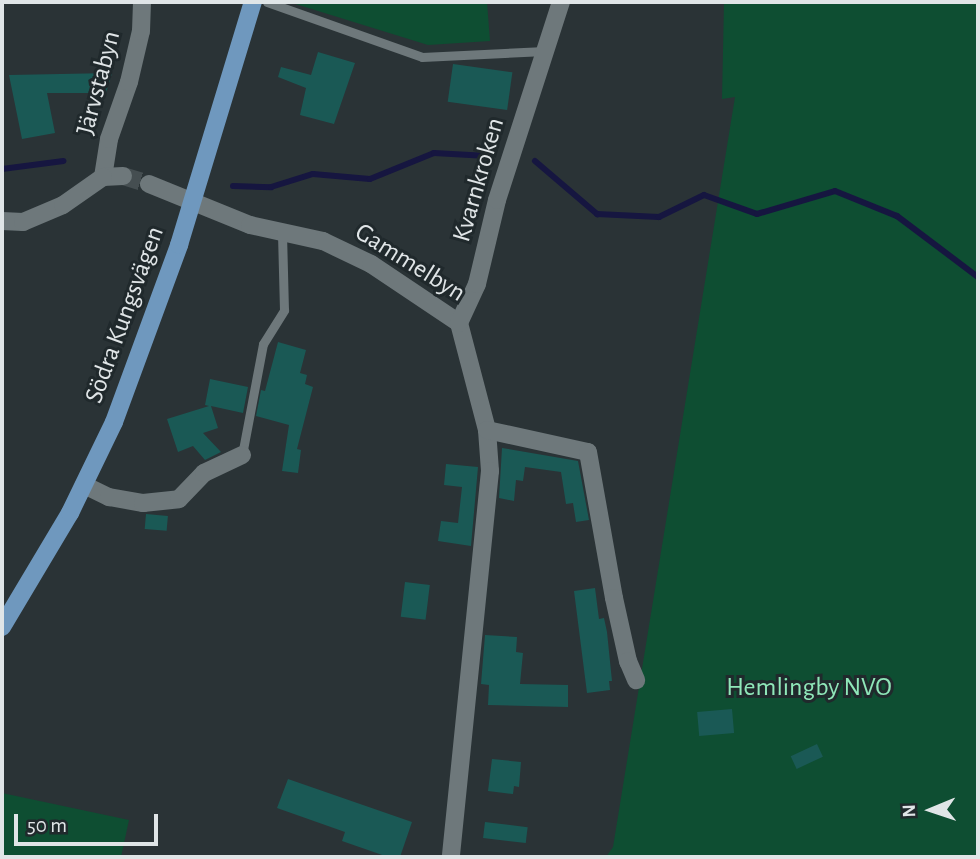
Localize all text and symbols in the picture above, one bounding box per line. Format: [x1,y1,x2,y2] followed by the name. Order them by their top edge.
[70,28,128,138] street label: Järvstabyn
[446,114,512,246] street label: Kvarnkroken
[349,217,471,309] street label: Gammelbyn
[79,222,171,408] street label: Södra Kungsvägen
[726,672,892,704] park label: Hemlingby NVO
[896,775,966,845] north arrow
[18,800,161,844] scale bar
[900,804,919,818] text: N
[27,815,67,836] text: 50 m

